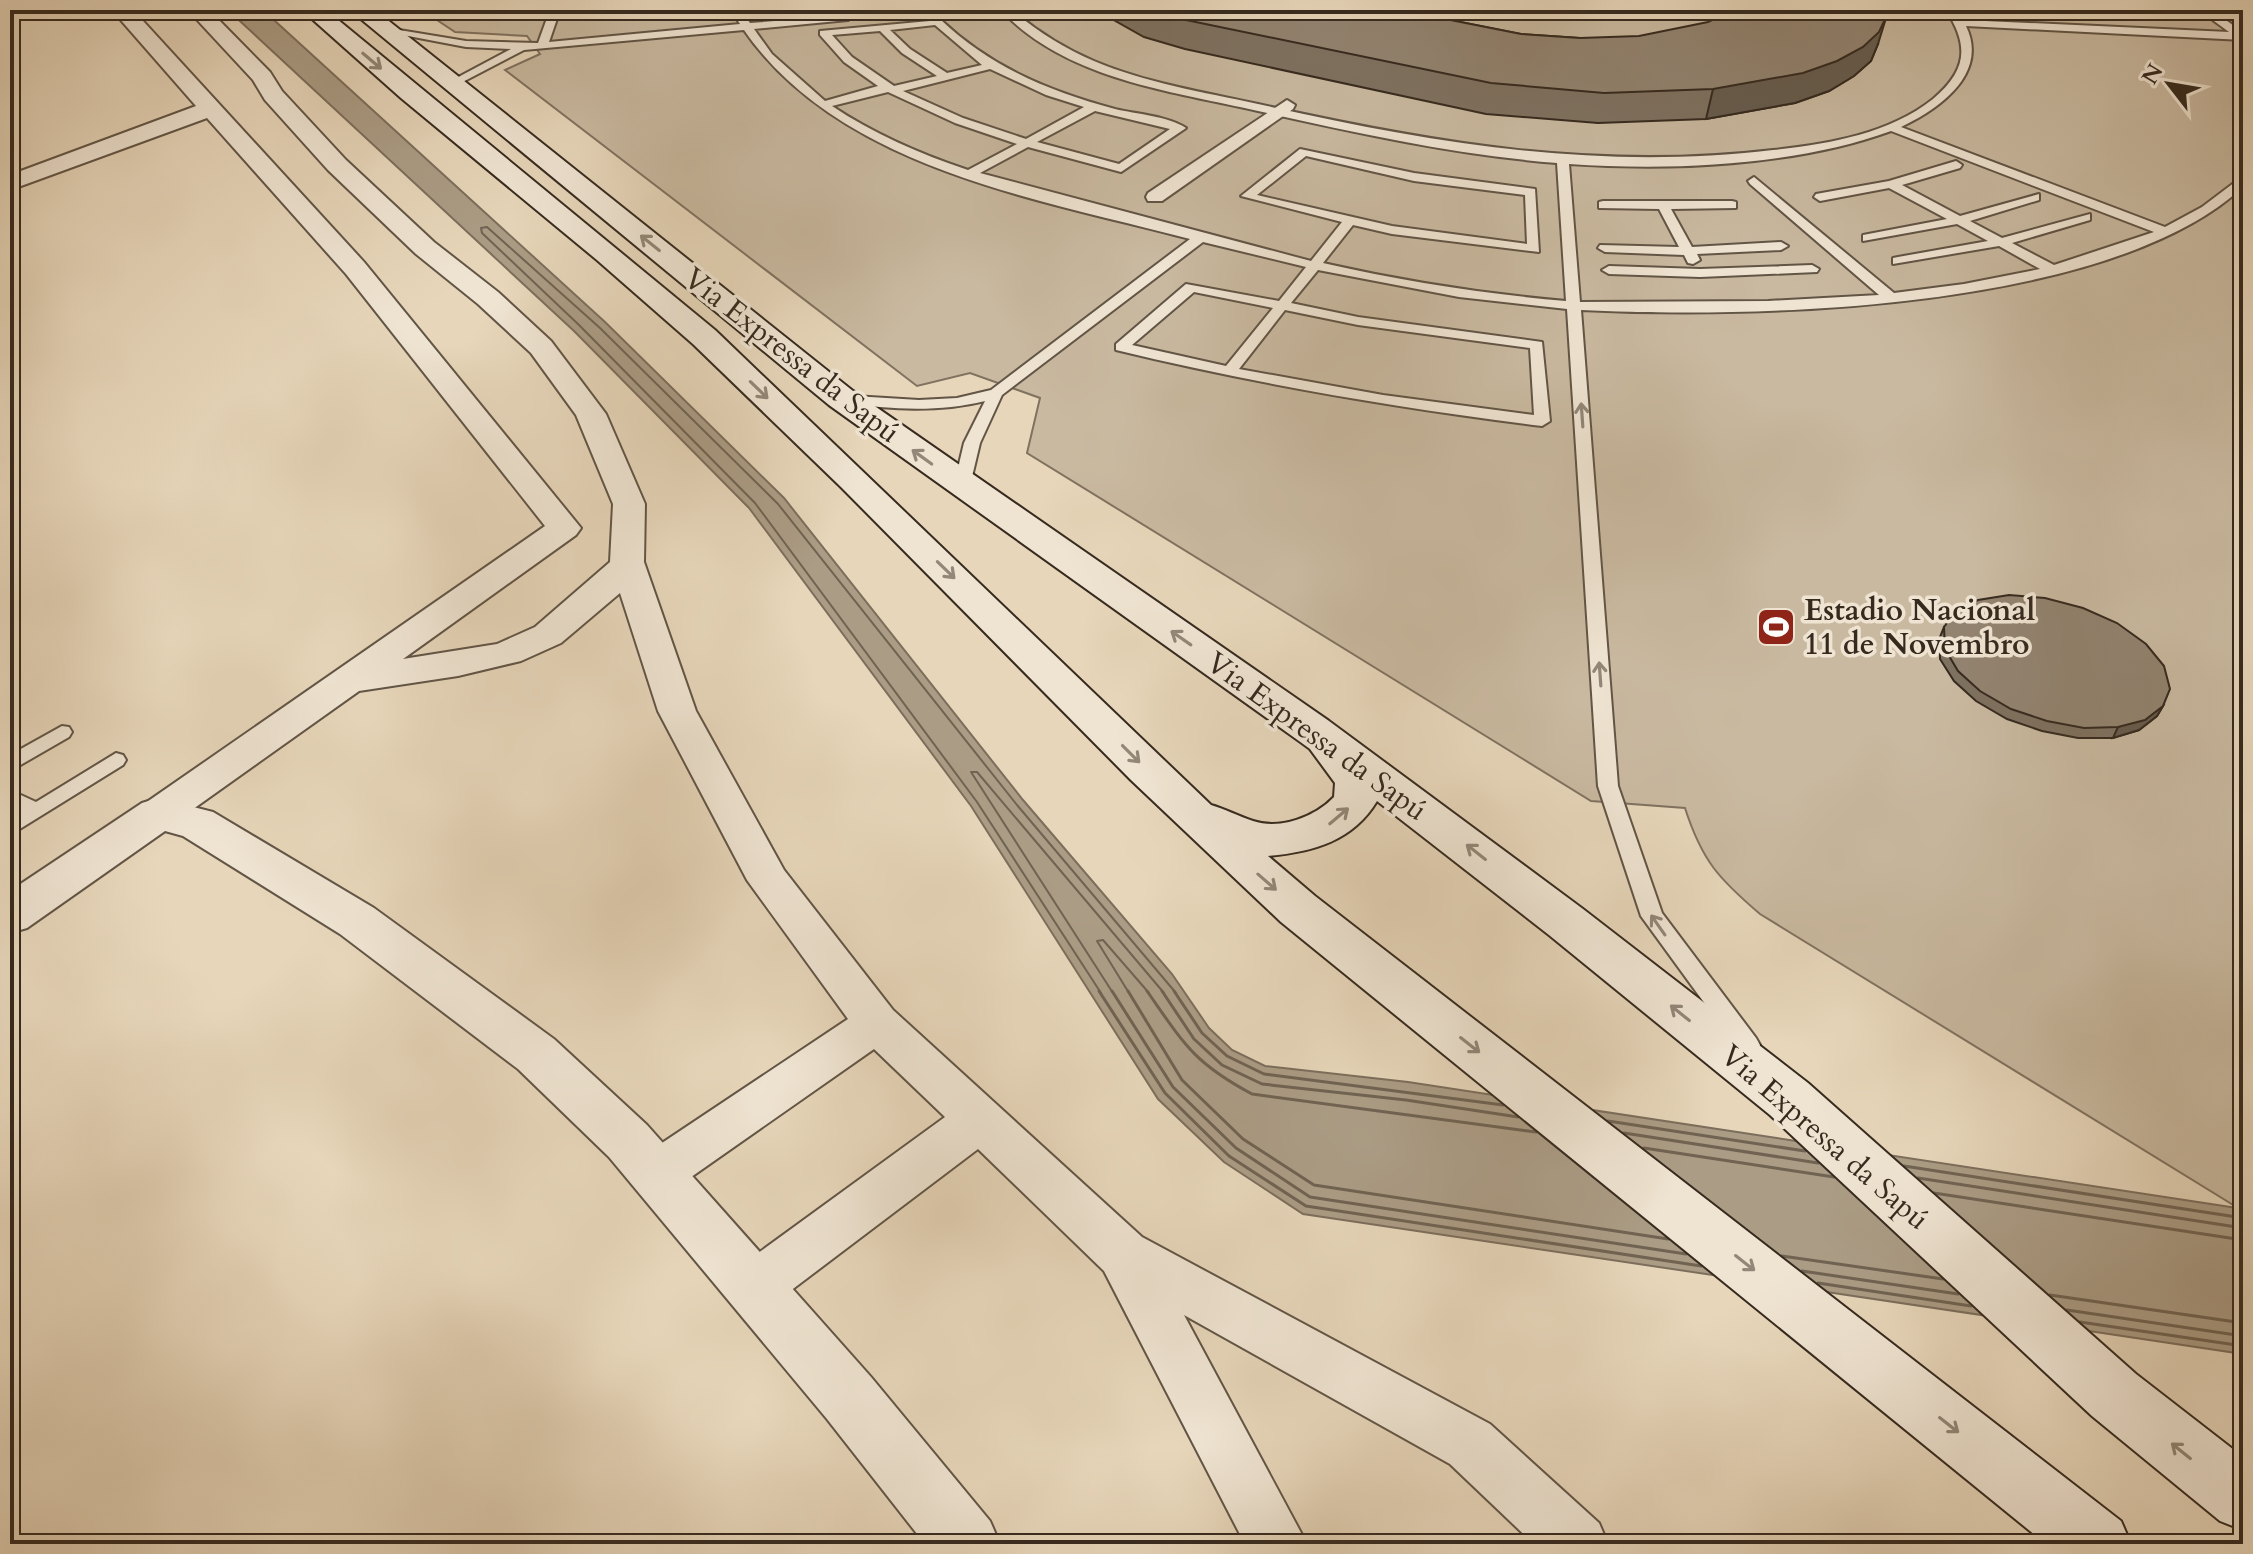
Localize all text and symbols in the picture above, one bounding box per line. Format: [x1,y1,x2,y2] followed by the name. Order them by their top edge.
[2129,44,2209,124] north arrow
[361,52,382,70] one-way arrow
[2135,58,2170,90] text: N
[640,234,661,252] one-way arrow
[675,258,908,453] street label: Via Expressa da Sapú
[749,380,768,399] one-way arrow
[1574,402,1589,429] one-way arrow
[912,448,934,465] one-way arrow
[936,561,956,580] one-way arrow
[1804,590,2035,665] place label: Estadio Nacional 11 de Novembro
[1755,606,1797,648] sports icon: Estadio Nacional 11 de Novembro
[1171,630,1193,646] one-way arrow
[1198,642,1436,831] street label: Via Expressa da Sapú
[1592,661,1607,688] one-way arrow
[1121,744,1141,763] one-way arrow
[1328,807,1348,825] one-way arrow
[1466,844,1487,861] one-way arrow
[1257,873,1277,891] one-way arrow
[1650,914,1667,936] one-way arrow
[1671,1004,1691,1022] one-way arrow
[1712,1035,1938,1239] street label: Via Expressa da Sapú
[1459,1036,1480,1054] one-way arrow
[1734,1255,1755,1272] one-way arrow
[1938,1416,1959,1434] one-way arrow
[2171,1442,2192,1460] one-way arrow

